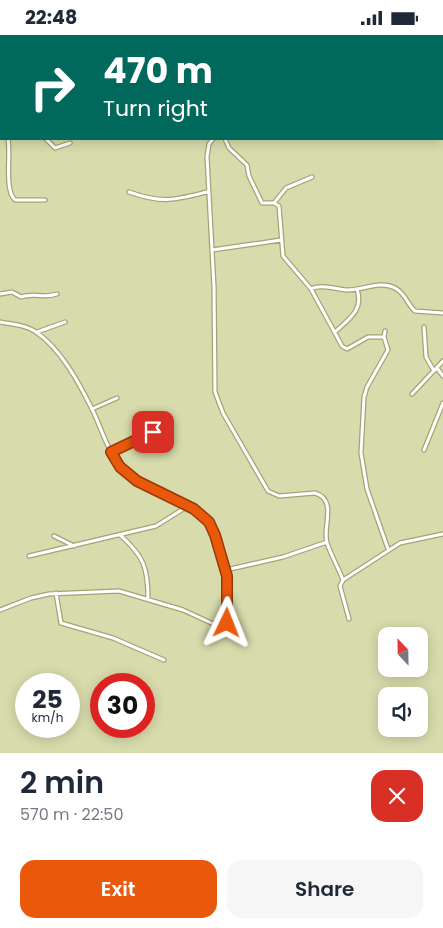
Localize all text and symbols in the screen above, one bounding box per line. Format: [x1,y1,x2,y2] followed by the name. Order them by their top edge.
[25,4,77,31] text: 22:48
[103,46,213,95] text: 470 m
[20,55,85,120] icon: right
[103,93,208,124] text: Turn right
[132,411,174,453] pin
[139,418,167,446] icon: arrive
[200,596,252,648] position arrow
[378,627,428,677] north arrow
[378,627,428,737] map controls
[90,673,155,738] speed limit sign: 30
[32,682,63,717] text: 25
[378,687,428,737] button: sound
[32,709,63,726] text: km/h
[20,761,104,804] text: 2 min
[371,770,423,822] button: close
[20,803,123,826] text: 570 m · 22:50
[20,860,217,918] button: Exit
[227,860,423,918] button: Share

